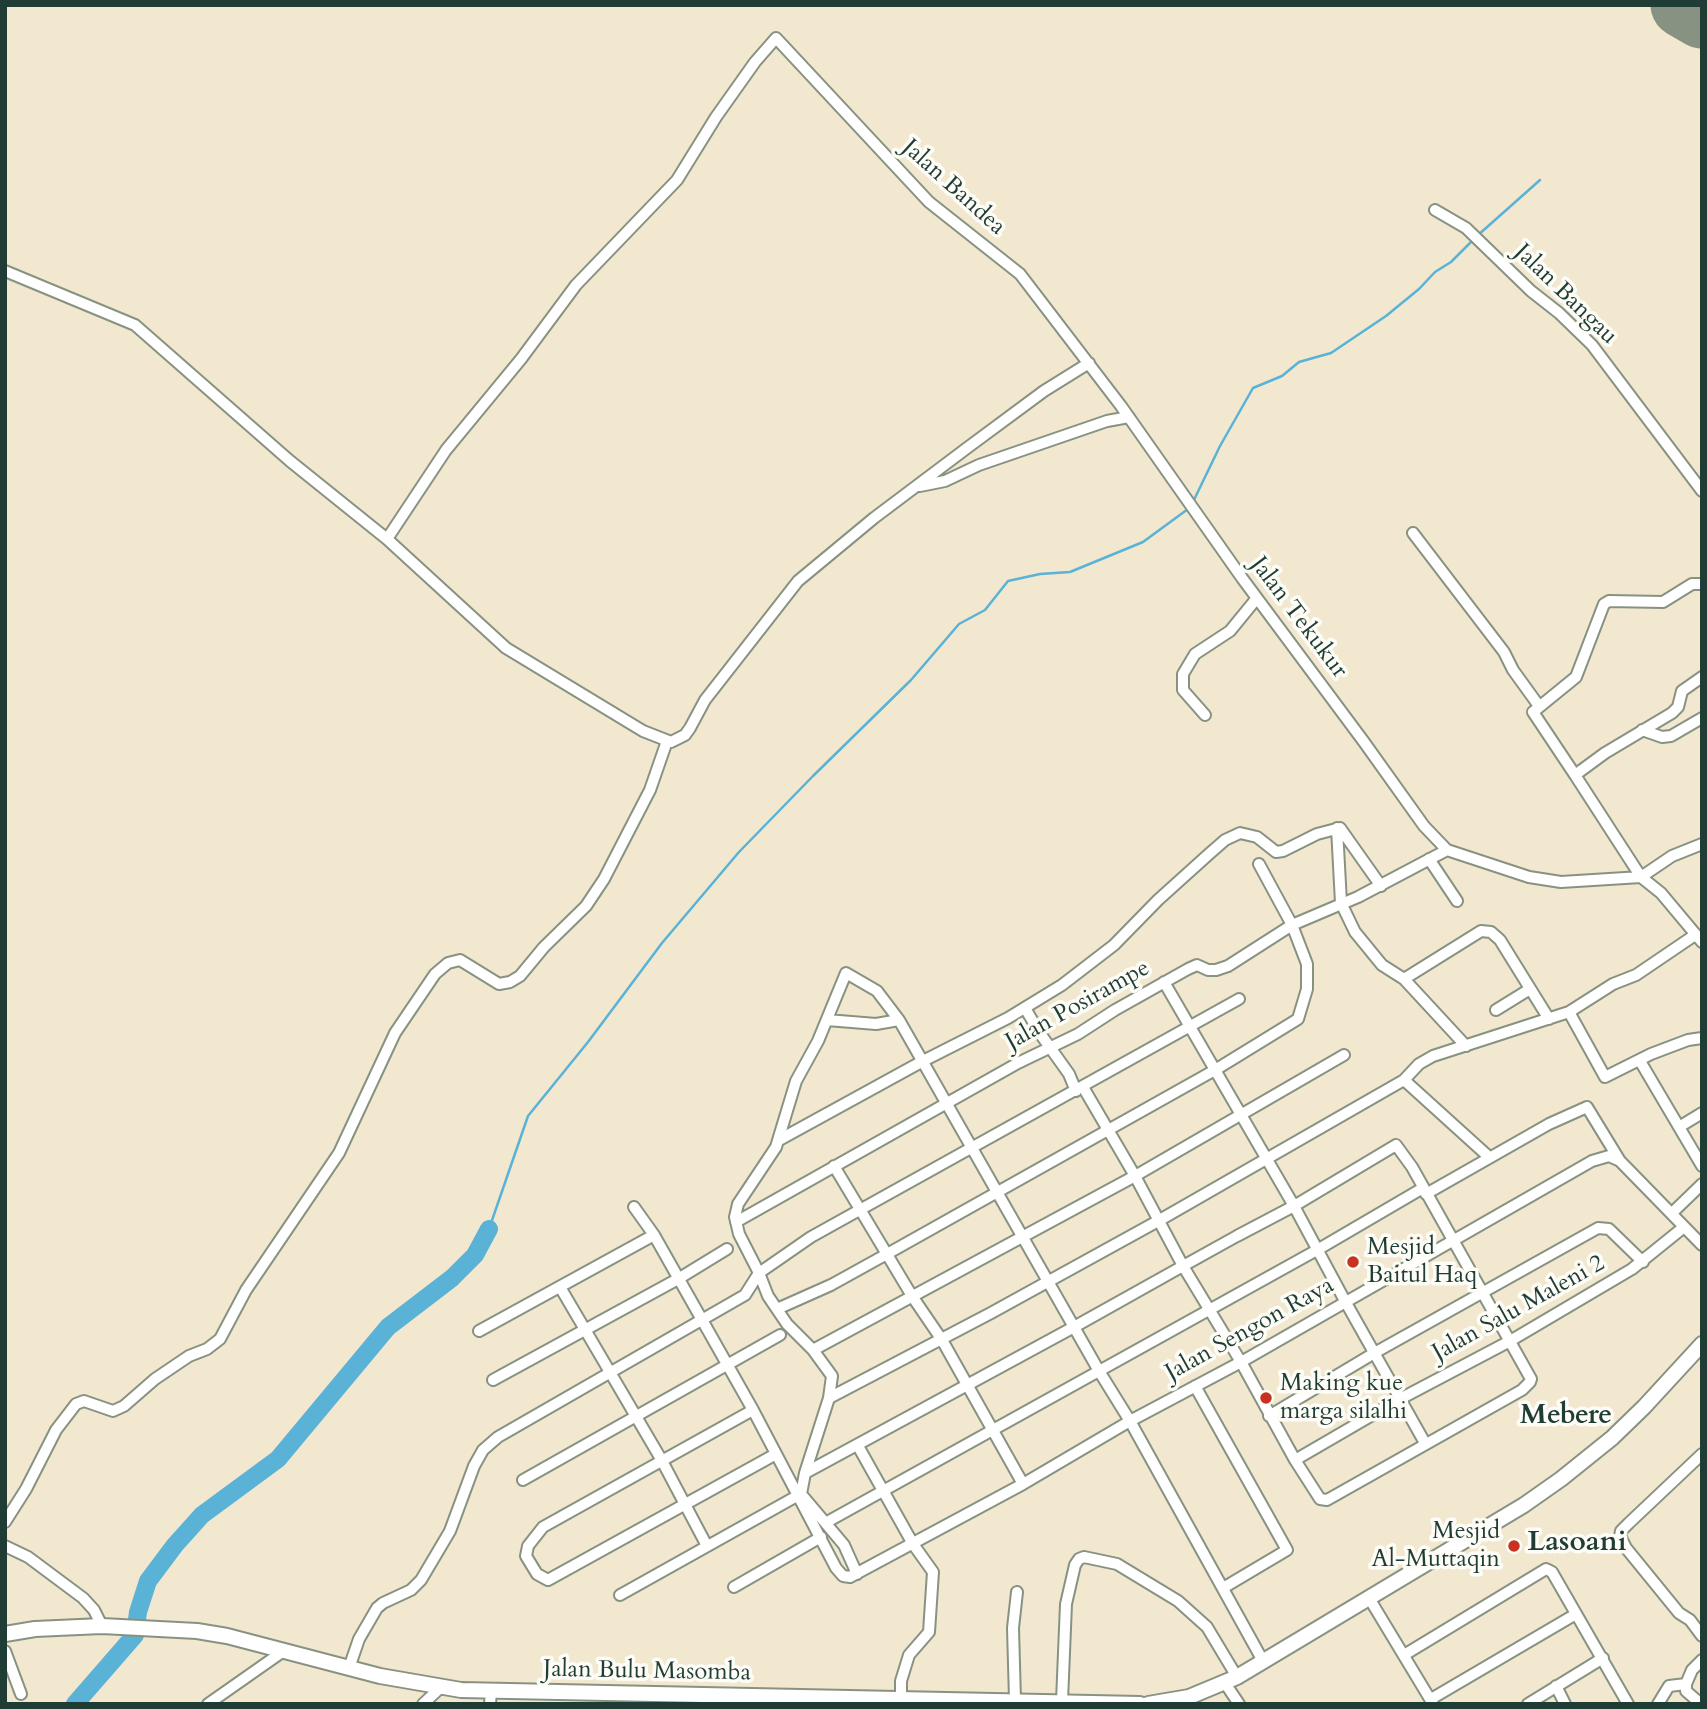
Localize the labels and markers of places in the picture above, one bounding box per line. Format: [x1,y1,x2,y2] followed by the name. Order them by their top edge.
[1367,1234,1477,1290] place label: Mesjid Baitul Haq
[1345,1254,1361,1270] marker: Mesjid Baitul Haq
[1280,1370,1407,1426] place label: Making kue marga silalhi
[1258,1390,1274,1406] marker: Making kue marga silalhi
[1372,1518,1500,1574] place label: Mesjid Al-Muttaqin
[1506,1538,1522,1554] marker: Mesjid Al-Muttaqin

